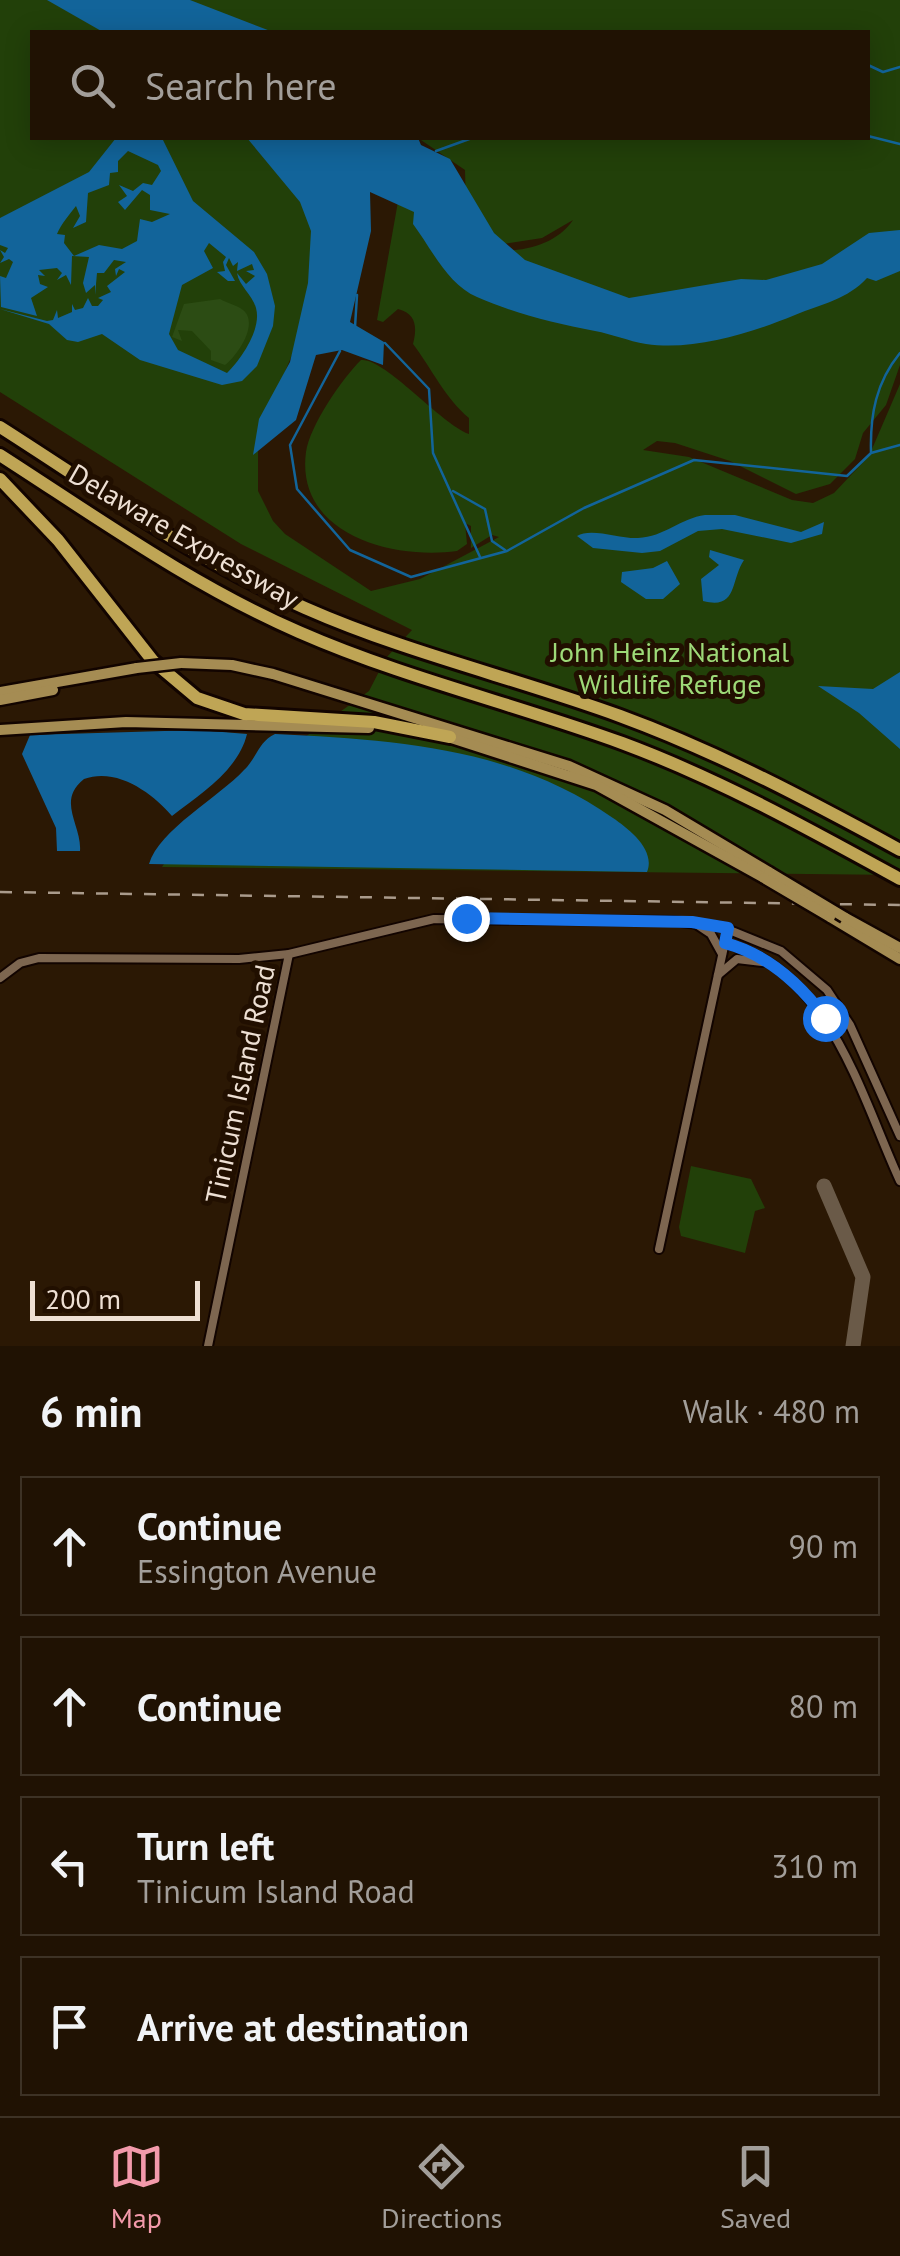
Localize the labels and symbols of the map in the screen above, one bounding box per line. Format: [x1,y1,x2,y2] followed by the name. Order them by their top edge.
[63,455,306,617] street label: Delaware Expressway
[550,633,789,702] park label: John Heinz National Wildlife Refuge
[444,896,490,942] route end
[196,961,283,1207] street label: Tinicum Island Road
[803,996,849,1042] route start
[30,1276,200,1320] scale bar

